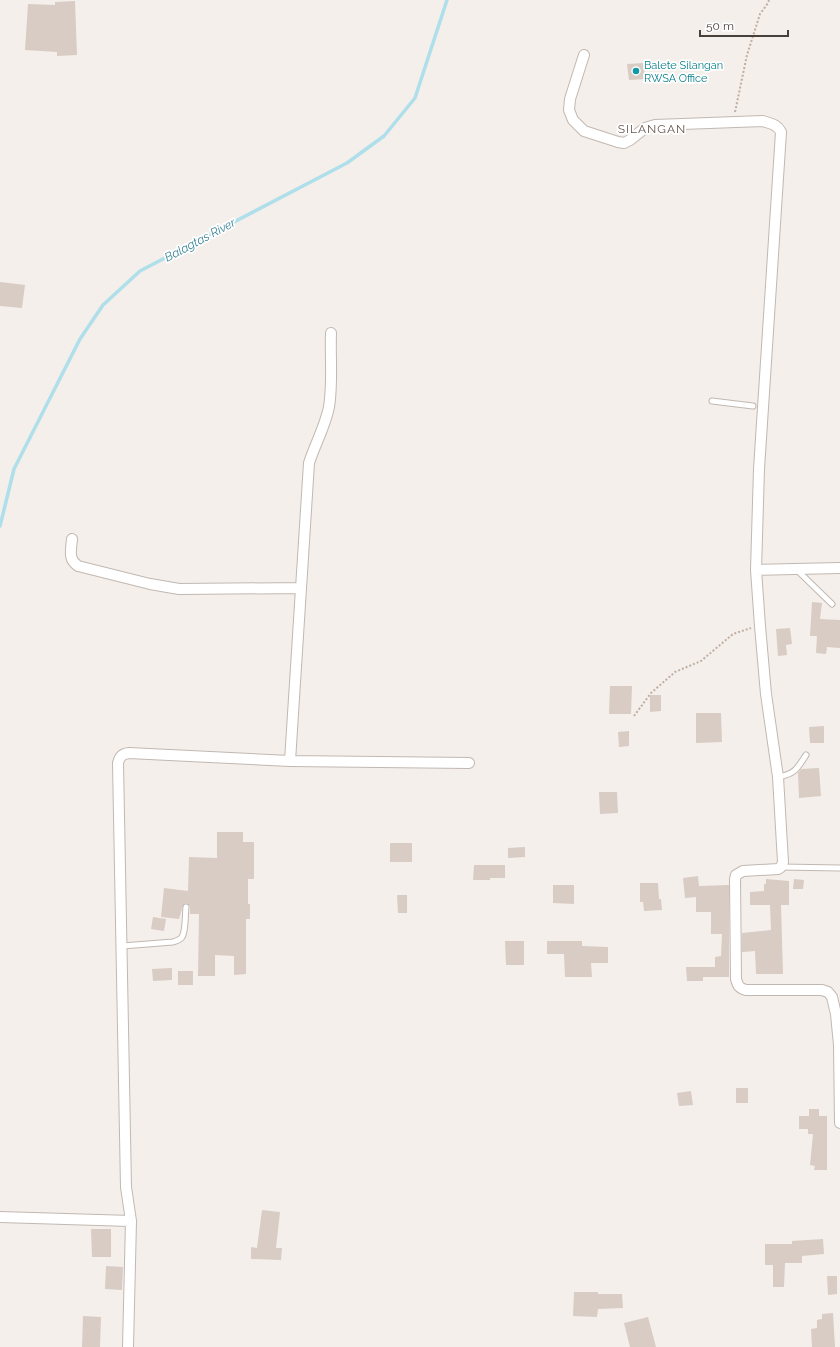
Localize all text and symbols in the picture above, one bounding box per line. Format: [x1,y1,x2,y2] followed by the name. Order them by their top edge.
[700,12,788,38] scale bar
[706,19,734,33] text: 50 m
[644,59,723,85] place label: Balete Silangan RWSA Office
[631,66,641,76] marker: Balete Silangan RWSA Office
[618,122,686,136] district label: SILANGAN
[162,215,239,265] water label: Balagtas River

